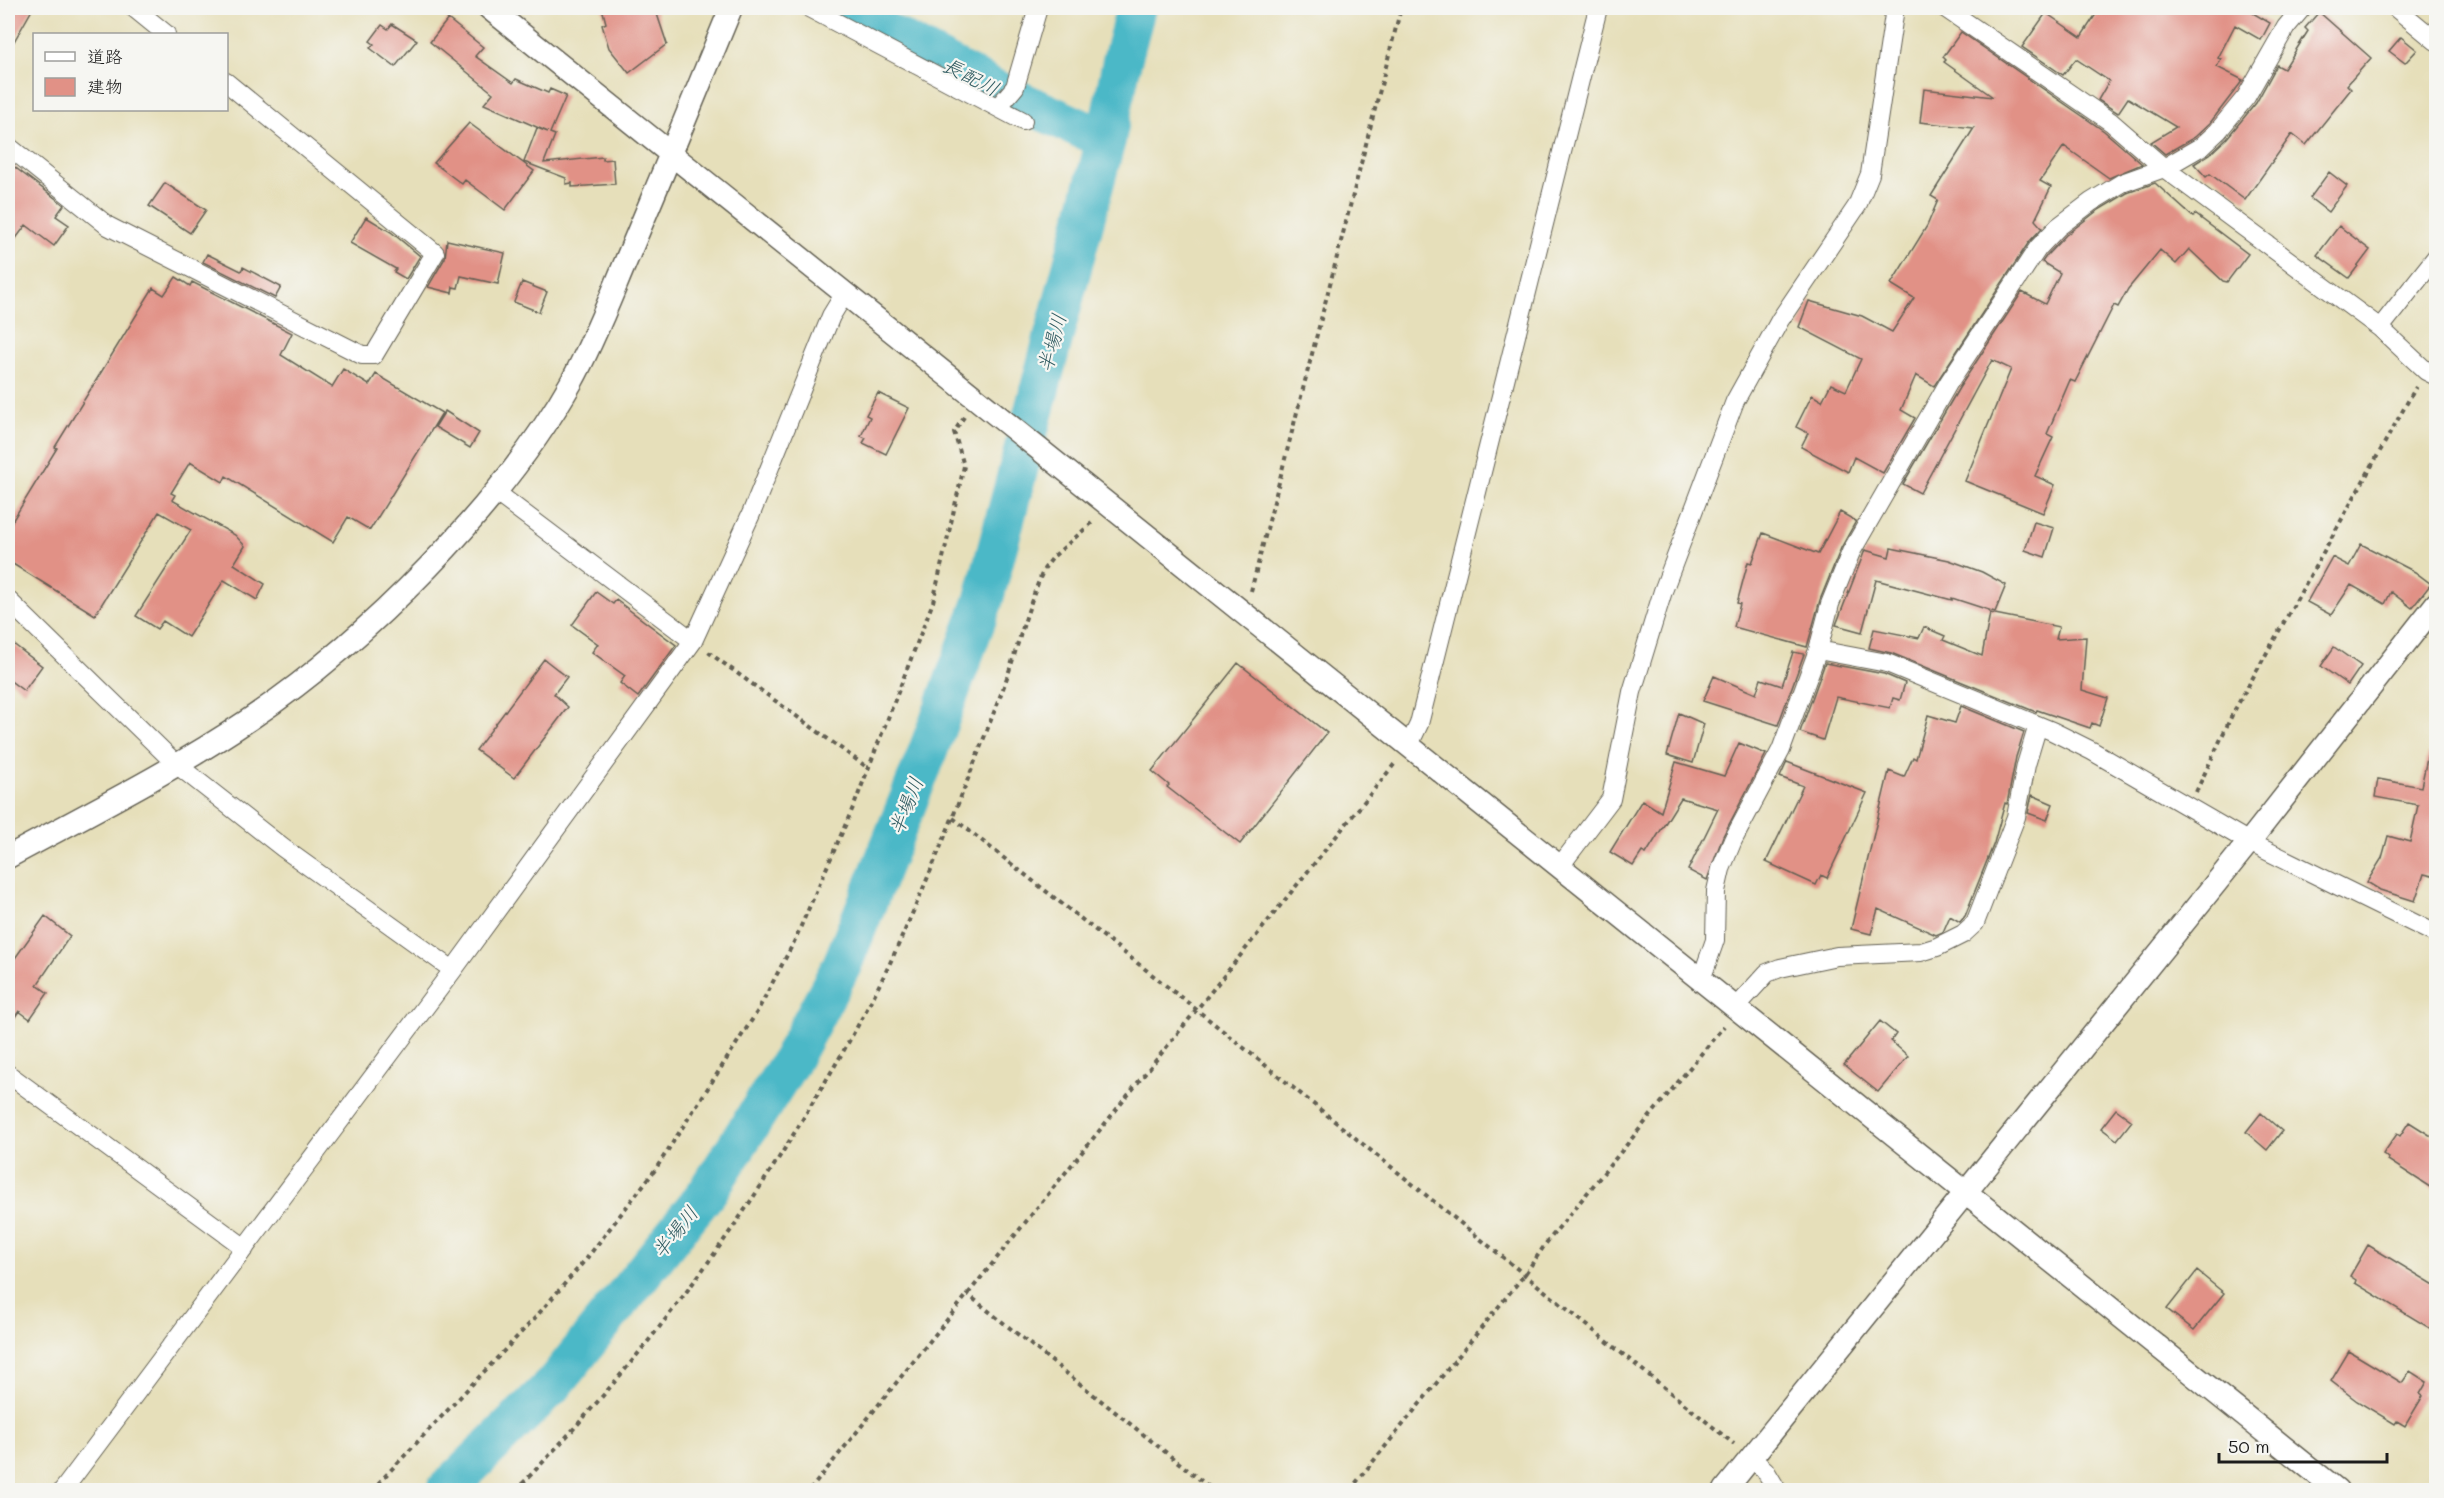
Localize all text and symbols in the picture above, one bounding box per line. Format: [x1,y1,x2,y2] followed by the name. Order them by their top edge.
[33,33,228,111] legend
[87,44,123,68] text: 道路
[939,51,1004,101] water label: 長配川
[87,74,123,98] text: 建物
[1031,310,1071,375] water label: 半場川
[882,773,928,838] water label: 半場川
[645,1200,703,1263] water label: 半場川
[2219,1426,2387,1464] scale bar
[2228,1434,2270,1458] text: 50 m

